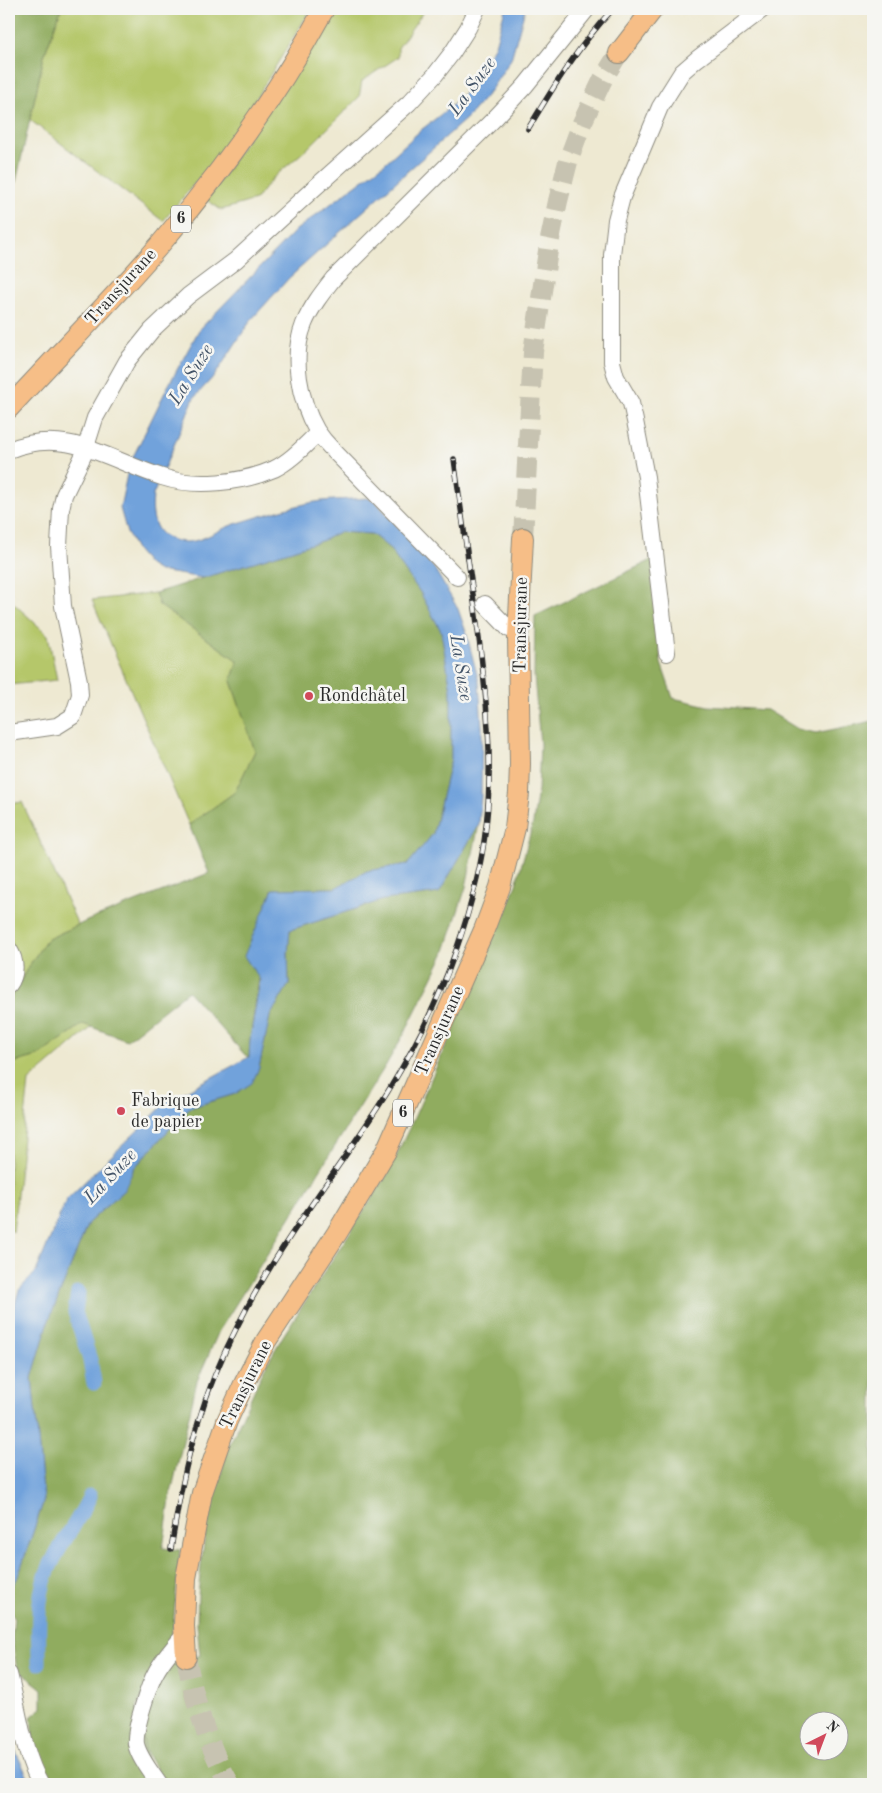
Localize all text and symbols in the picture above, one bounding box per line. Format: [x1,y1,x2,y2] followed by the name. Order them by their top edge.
[445,54,501,121] water label: La Suze
[171,205,191,232] road number: 6
[82,245,160,329] street label: Transjurane
[166,341,218,409] water label: La Suze
[511,577,531,673] street label: Transjurane
[445,632,475,703] water label: La Suze
[319,687,406,705] place label: Rondchâtel
[303,690,315,702] marker: Rondchâtel
[412,983,468,1079] street label: Transjurane
[131,1092,202,1131] place label: Fabrique de papier
[393,1100,413,1126] road number: 6
[115,1105,127,1117] marker: Fabrique de papier
[80,1146,141,1209] water label: La Suze
[217,1338,275,1432] street label: Transjurane
[800,1710,850,1760] north arrow
[823,1718,841,1736] text: N

